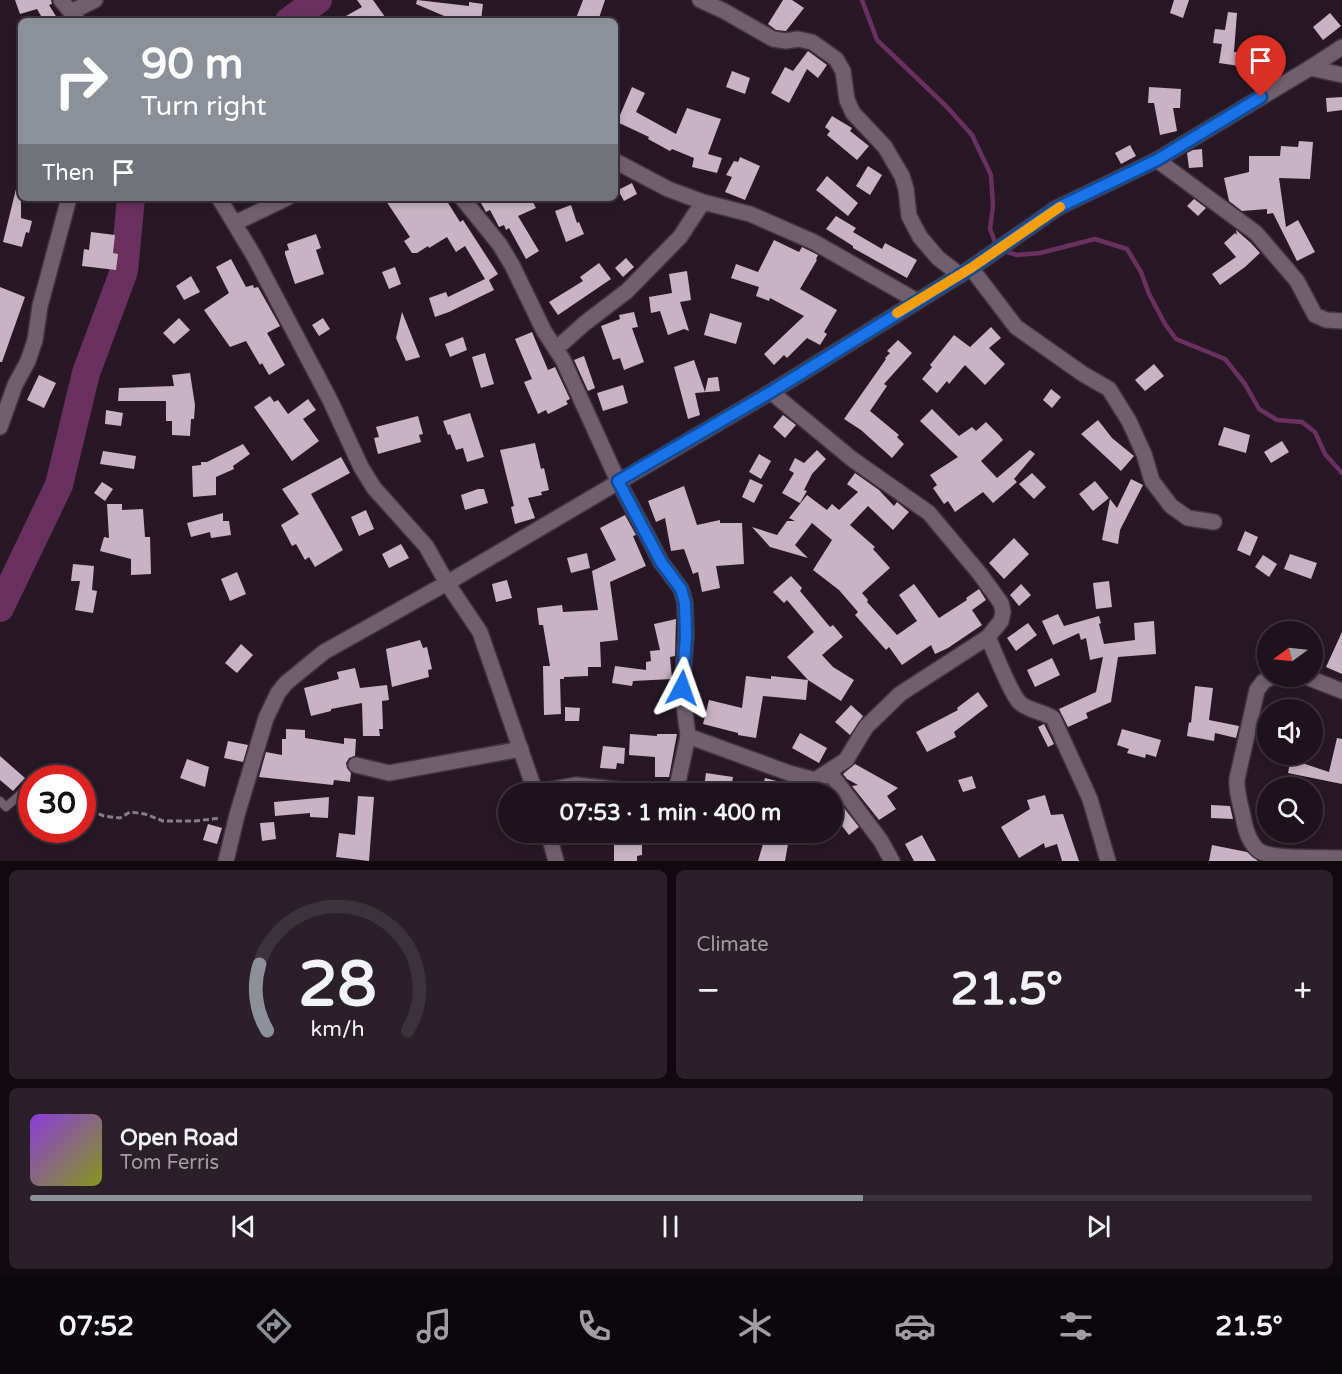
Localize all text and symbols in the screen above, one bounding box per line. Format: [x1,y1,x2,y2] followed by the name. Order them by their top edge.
[1235,35,1286,97] pin
[141,39,243,90] text: 90 m
[42,42,120,120] icon: right
[1244,44,1277,77] icon: arrive
[141,90,267,123] text: Turn right
[107,156,140,189] icon: arrive
[42,160,95,186] text: Then
[1257,621,1323,687] north arrow
[1257,621,1323,843] map controls
[650,656,714,720] position arrow
[1257,699,1323,765] button: sound
[18,765,96,843] speed limit sign: 30
[1257,777,1323,843] button: search
[560,800,781,826] text: 07:53 · 1 min · 400 m
[697,933,769,957] text: Climate
[299,948,377,1023] text: 28
[950,963,1063,1017] text: 21.5°
[697,971,720,1010] text: −
[1293,971,1312,1010] text: +
[311,1017,365,1043] text: km/h
[120,1125,238,1151] text: Open Road
[120,1151,219,1175] text: Tom Ferris
[227,1210,260,1243] icon: previous
[654,1210,687,1243] icon: pause
[1082,1210,1115,1243] icon: next
[253,1305,295,1347] icon: directions
[413,1305,455,1347] icon: music
[573,1305,615,1347] icon: phone
[734,1305,776,1347] icon: climate
[894,1305,936,1347] icon: car
[1055,1305,1097,1347] icon: filters
[59,1310,134,1343] text: 07:52
[1215,1310,1283,1343] text: 21.5°

